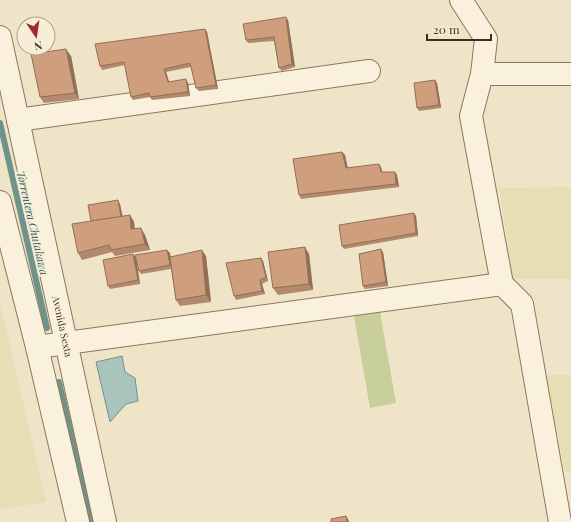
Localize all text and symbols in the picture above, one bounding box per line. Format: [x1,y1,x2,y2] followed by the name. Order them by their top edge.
[16,16,56,56] north arrow
[427,16,491,42] scale bar
[433,21,460,37] text: 20 m
[33,38,44,54] text: N
[14,169,52,277] water label: Torrentera Chutakawa
[49,293,76,358] street label: Avenida Sexta

